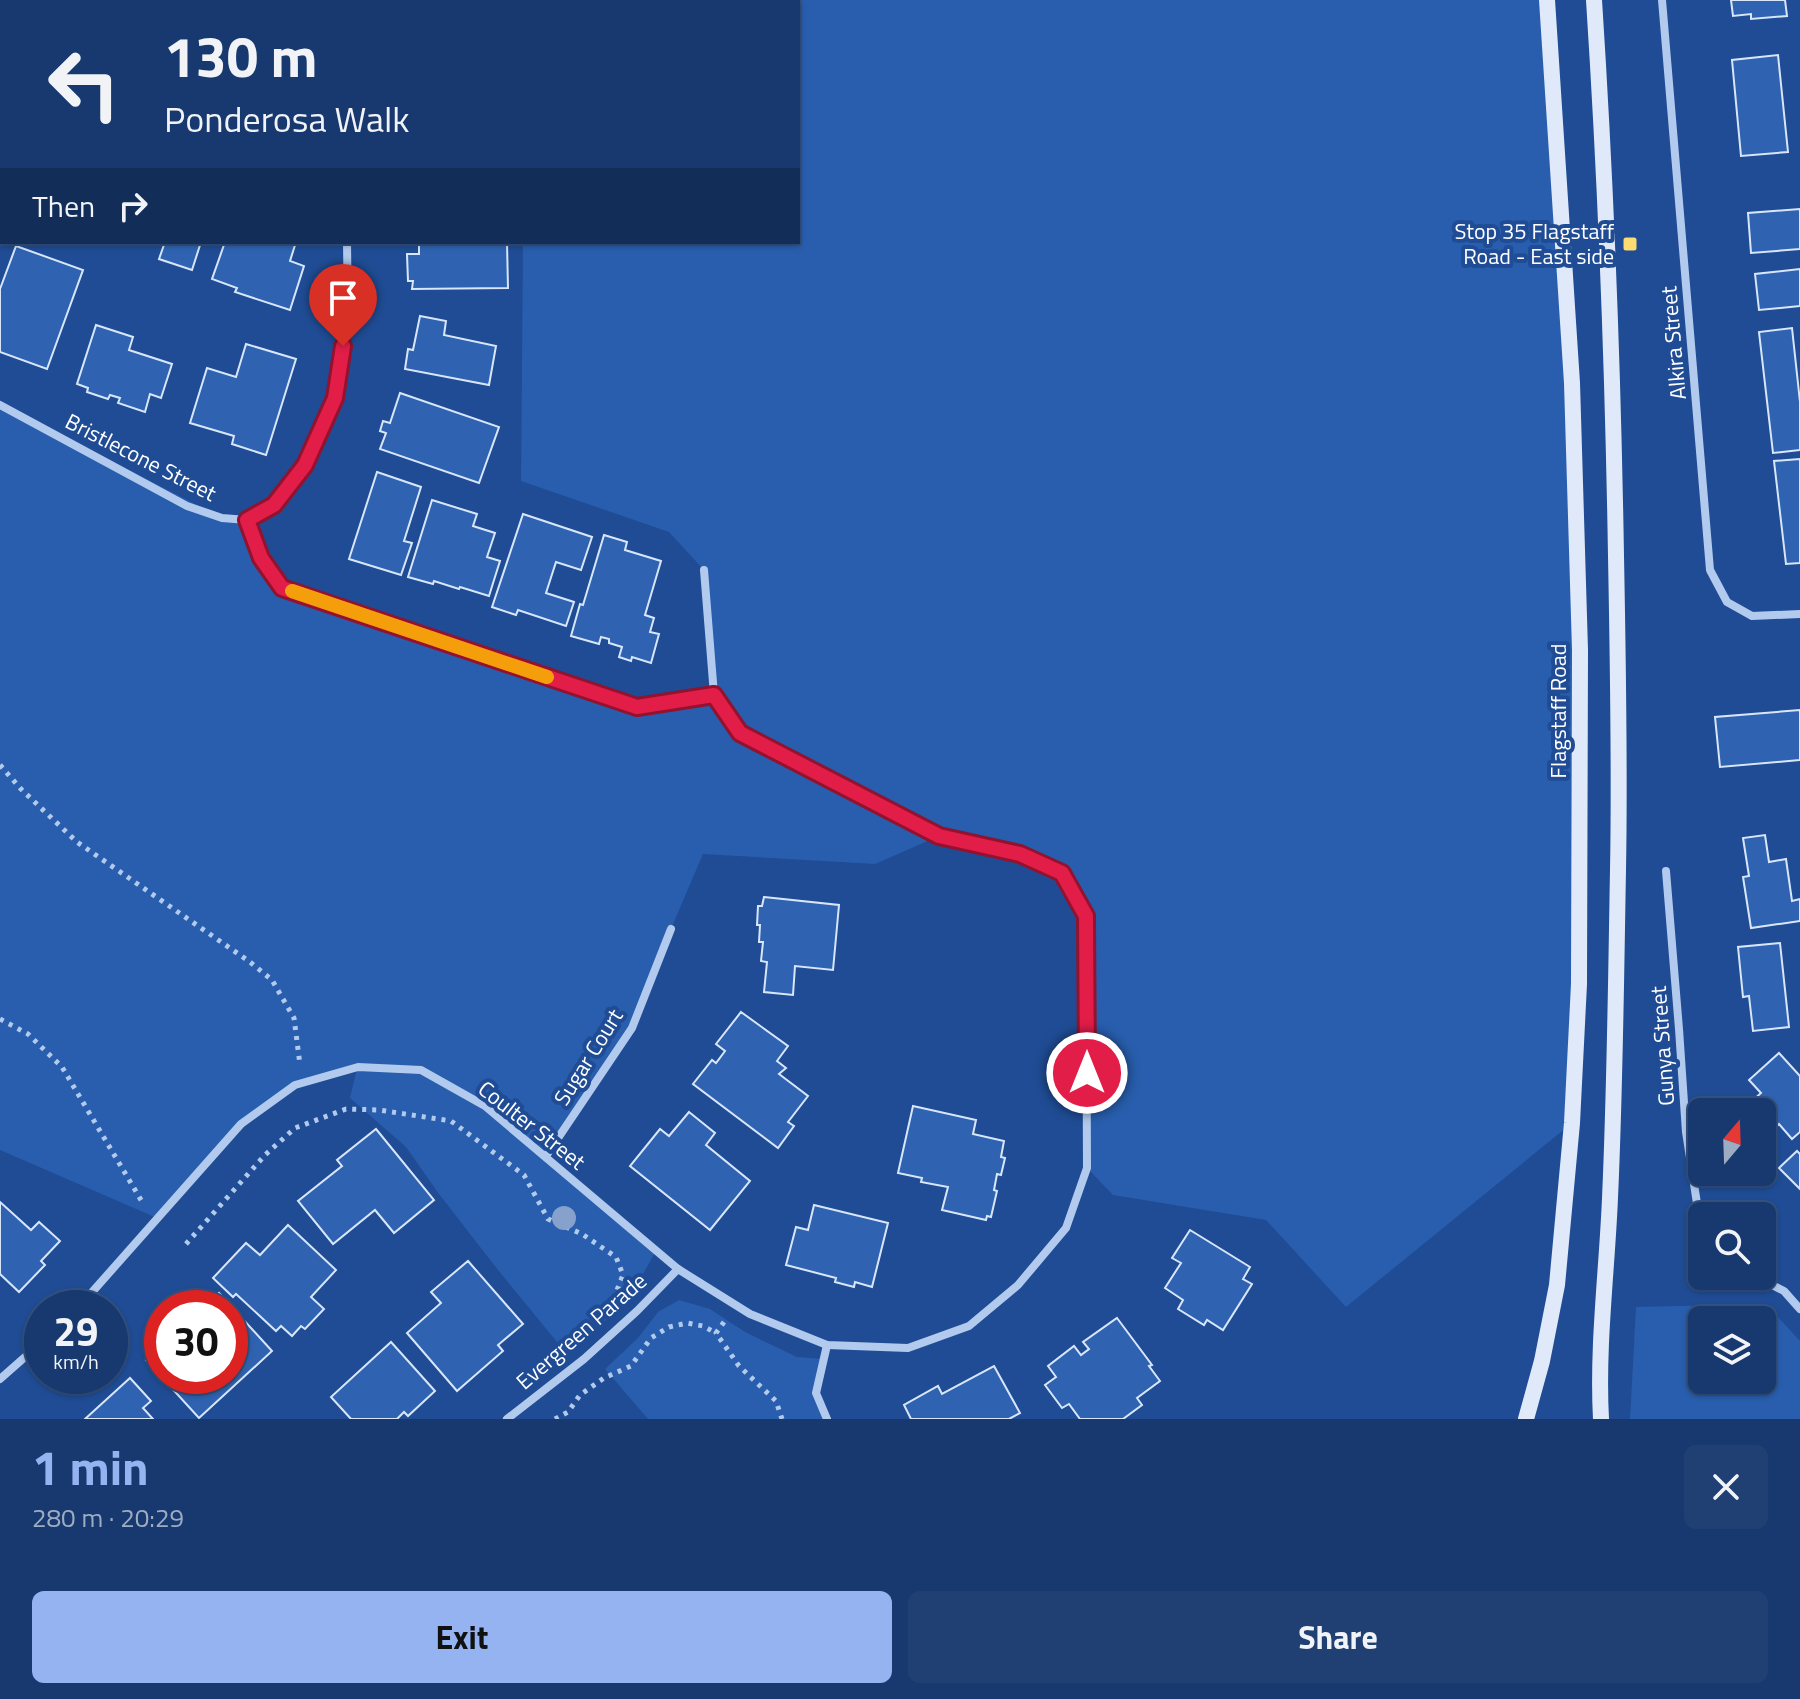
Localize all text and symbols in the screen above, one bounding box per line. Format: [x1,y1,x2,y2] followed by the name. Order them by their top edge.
[164,14,317,99] text: 130 m
[32,32,136,136] icon: left
[164,91,410,146] text: Ponderosa Walk
[32,183,95,229] text: Then
[111,184,155,228] icon: right
[1454,214,1615,273] place label: Stop 35 Flagstaff Road - East side
[1621,235,1639,253] marker: Stop 35 Flagstaff Road - East side
[309,264,377,346] pin
[321,276,365,320] icon: arrive
[1651,285,1695,401] street label: Alkira Street
[59,404,223,510] street label: Bristlecone Street
[1541,644,1575,779] street label: Flagstaff Road
[1641,985,1683,1107] street label: Gunya Street
[545,1002,631,1112] street label: Sugar Court
[1045,1031,1129,1115] position arrow
[471,1072,593,1178] street label: Coulter Street
[1688,1098,1776,1186] north arrow
[1688,1098,1776,1394] map controls
[1688,1202,1776,1290] button: search
[508,1264,654,1398] street label: Evergreen Parade
[144,1290,248,1394] speed limit sign: 30
[54,1301,98,1362] text: 29
[1688,1306,1776,1394] button: layers
[53,1346,99,1377] text: km/h
[32,1431,149,1504] text: 1 min
[1684,1445,1768,1529] button: close
[32,1498,184,1537] text: 280 m · 20:29
[32,1591,892,1683] button: Exit
[908,1591,1768,1683] button: Share

